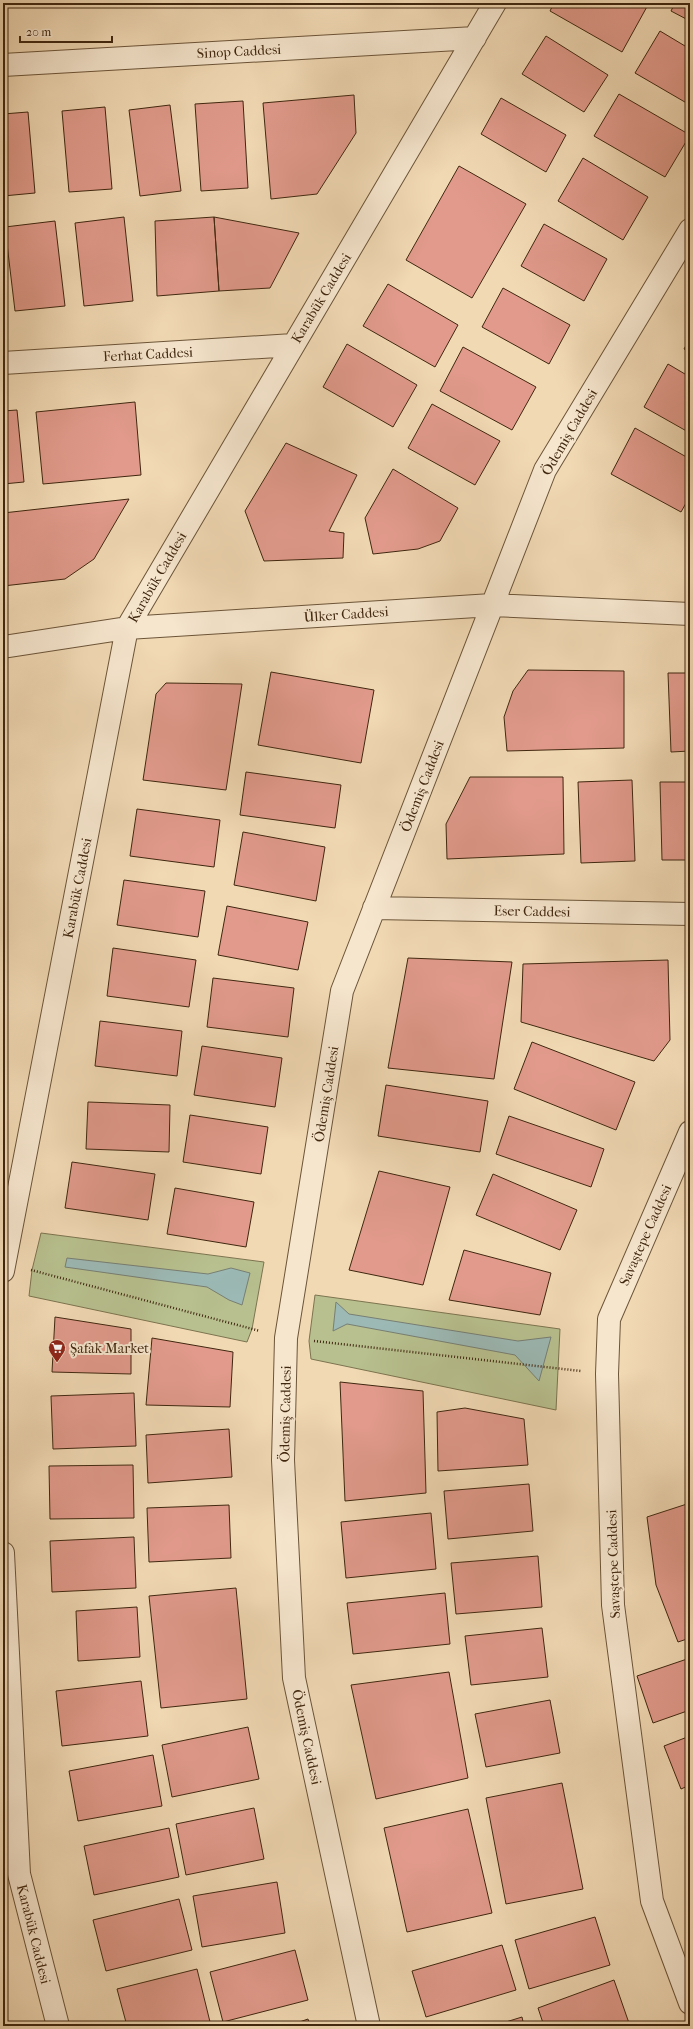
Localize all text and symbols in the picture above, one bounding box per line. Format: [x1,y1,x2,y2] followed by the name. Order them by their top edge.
[20,18,112,44] scale bar
[26,25,51,39] text: 20 m
[196,41,282,62] street label: Sinop Caddesi
[288,250,355,346] street label: Karabük Caddesi
[103,344,193,365] street label: Ferhat Caddesi
[537,386,601,478] street label: Ödemiş Caddesi
[125,529,190,626] street label: Karabük Caddesi
[303,603,389,626] street label: Ülker Caddesi
[396,738,448,834] street label: Ödemiş Caddesi
[59,836,96,940] street label: Karabük Caddesi
[493,902,571,921] street label: Eser Caddesi
[310,1045,342,1143] street label: Ödemiş Caddesi
[616,1182,675,1288] street label: Savaştepe Caddesi
[47,1338,67,1363] supermarket icon: Şafak Market
[70,1340,149,1357] place label: Şafak Market
[275,1365,295,1463] street label: Ödemiş Caddesi
[603,1509,624,1619] street label: Savaştepe Caddesi
[288,1688,326,1786] street label: Ödemiş Caddesi
[13,1883,54,1986] street label: Karabük Caddesi

